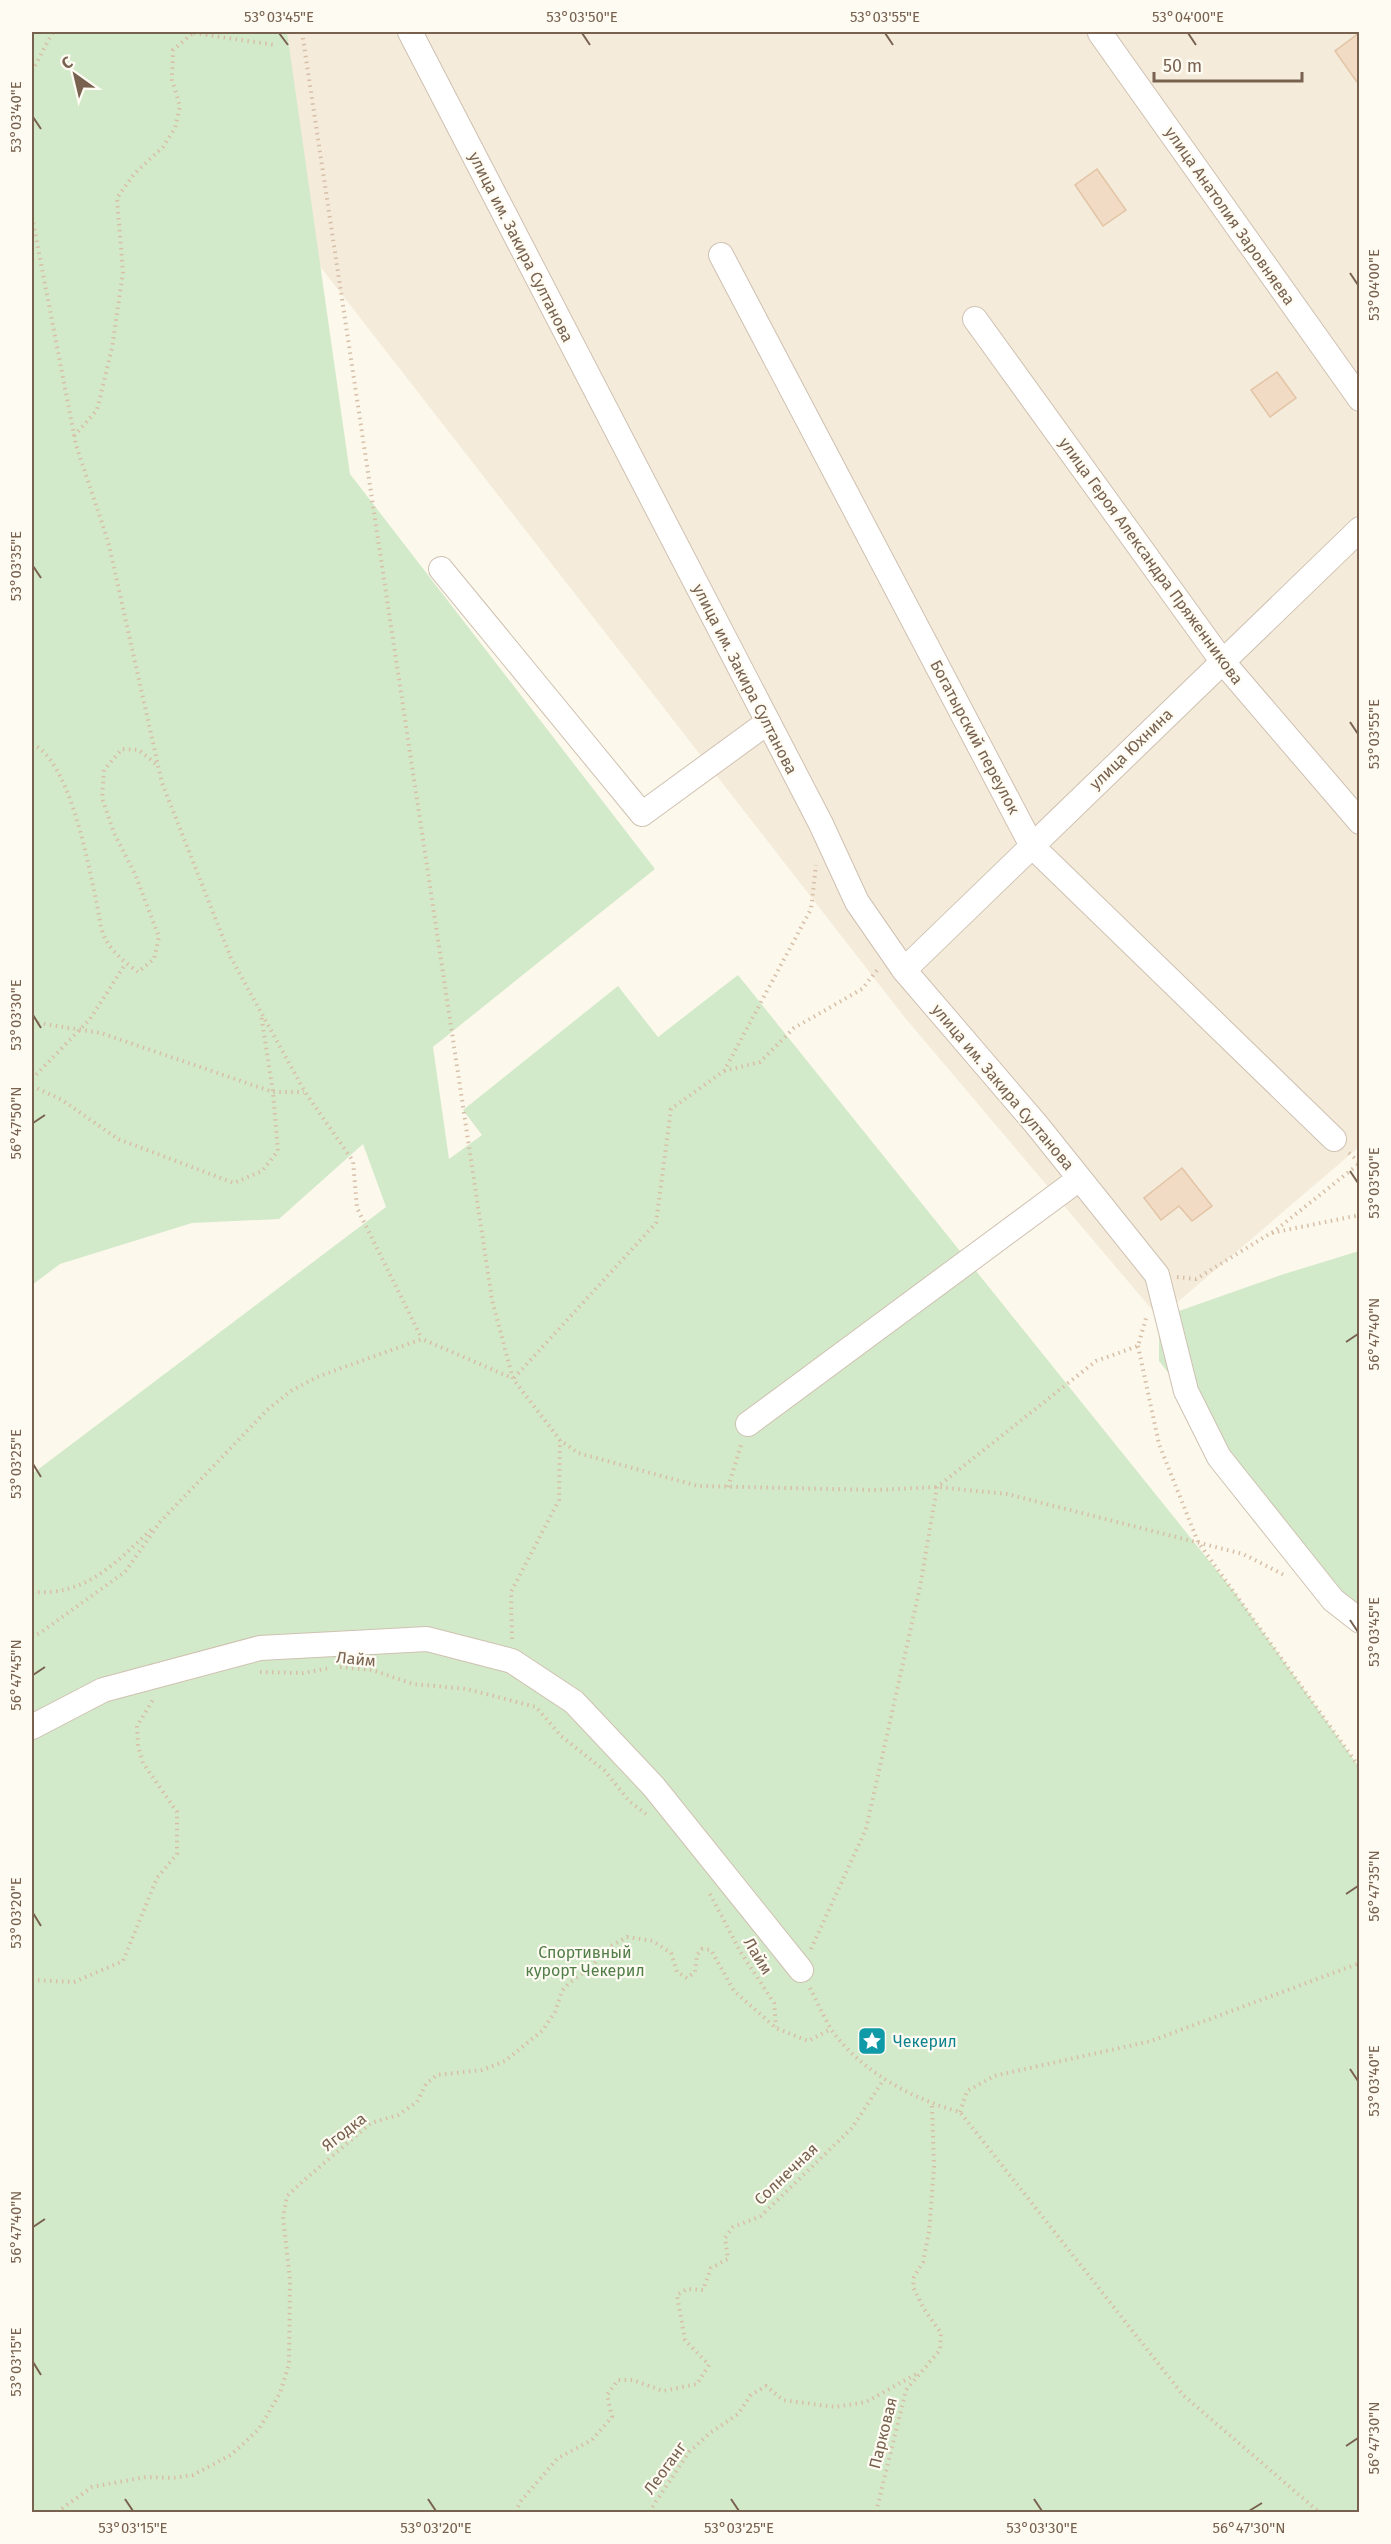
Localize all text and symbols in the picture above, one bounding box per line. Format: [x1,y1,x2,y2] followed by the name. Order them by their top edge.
[244,8,314,26] text: 53°03'45"E
[546,8,618,26] text: 53°03'50"E
[850,8,920,26] text: 53°03'55"E
[1152,8,1224,26] text: 53°04'00"E
[45,45,105,105] north arrow
[1154,45,1302,83] scale bar
[58,52,77,73] text: С
[1163,55,1202,77] text: 50 m
[7,81,25,153] text: 53°03'40"E
[1161,123,1299,309] street label: улица Анатолия Заровняева
[465,149,577,345] street label: улица им. Закира Султанова
[1365,249,1383,321] text: 53°04'00"E
[1055,434,1247,688] street label: улица Героя Александра Пряженникова
[7,531,25,601] text: 53°03'35"E
[689,581,801,777] street label: улица им. Закира Султанова
[926,657,1024,818] street label: Богатырский переулок
[1365,699,1383,769] text: 53°03'55"E
[1086,705,1176,793] street label: улица Юхнина
[7,979,25,1051] text: 53°03'30"E
[928,1000,1078,1174] street label: улица им. Закира Султанова
[7,1087,25,1159] text: 56°47'50"N
[1365,1147,1383,1219] text: 53°03'50"E
[1365,1298,1383,1370] text: 56°47'40"N
[7,1429,25,1499] text: 53°03'25"E
[1365,1597,1383,1667] text: 53°03'45"E
[7,1639,25,1711] text: 56°47'45"N
[335,1647,377,1671] street label: Лайм
[1365,1850,1383,1922] text: 56°47'35"N
[7,1877,25,1949] text: 53°03'20"E
[740,1934,776,1978] street label: Лайм
[525,1943,645,1980] park label: Спортивный курорт Чекерил
[856,2025,888,2057] place icon: Чекерил
[893,2032,957,2051] place label: Чекерил
[1365,2045,1383,2117] text: 53°03'40"E
[318,2109,370,2155] street label: Ягодка
[750,2139,822,2209] street label: Солнечная
[7,2191,25,2263] text: 56°47'40"N
[7,2327,25,2397] text: 53°03'15"E
[865,2395,901,2471] street label: Парковая
[1365,2402,1383,2474] text: 56°47'30"N
[640,2438,690,2498] street label: Леоганг
[98,2519,168,2537] text: 53°03'15"E
[400,2519,472,2537] text: 53°03'20"E
[704,2519,774,2537] text: 53°03'25"E
[1006,2519,1078,2537] text: 53°03'30"E
[1213,2519,1285,2537] text: 56°47'30"N

